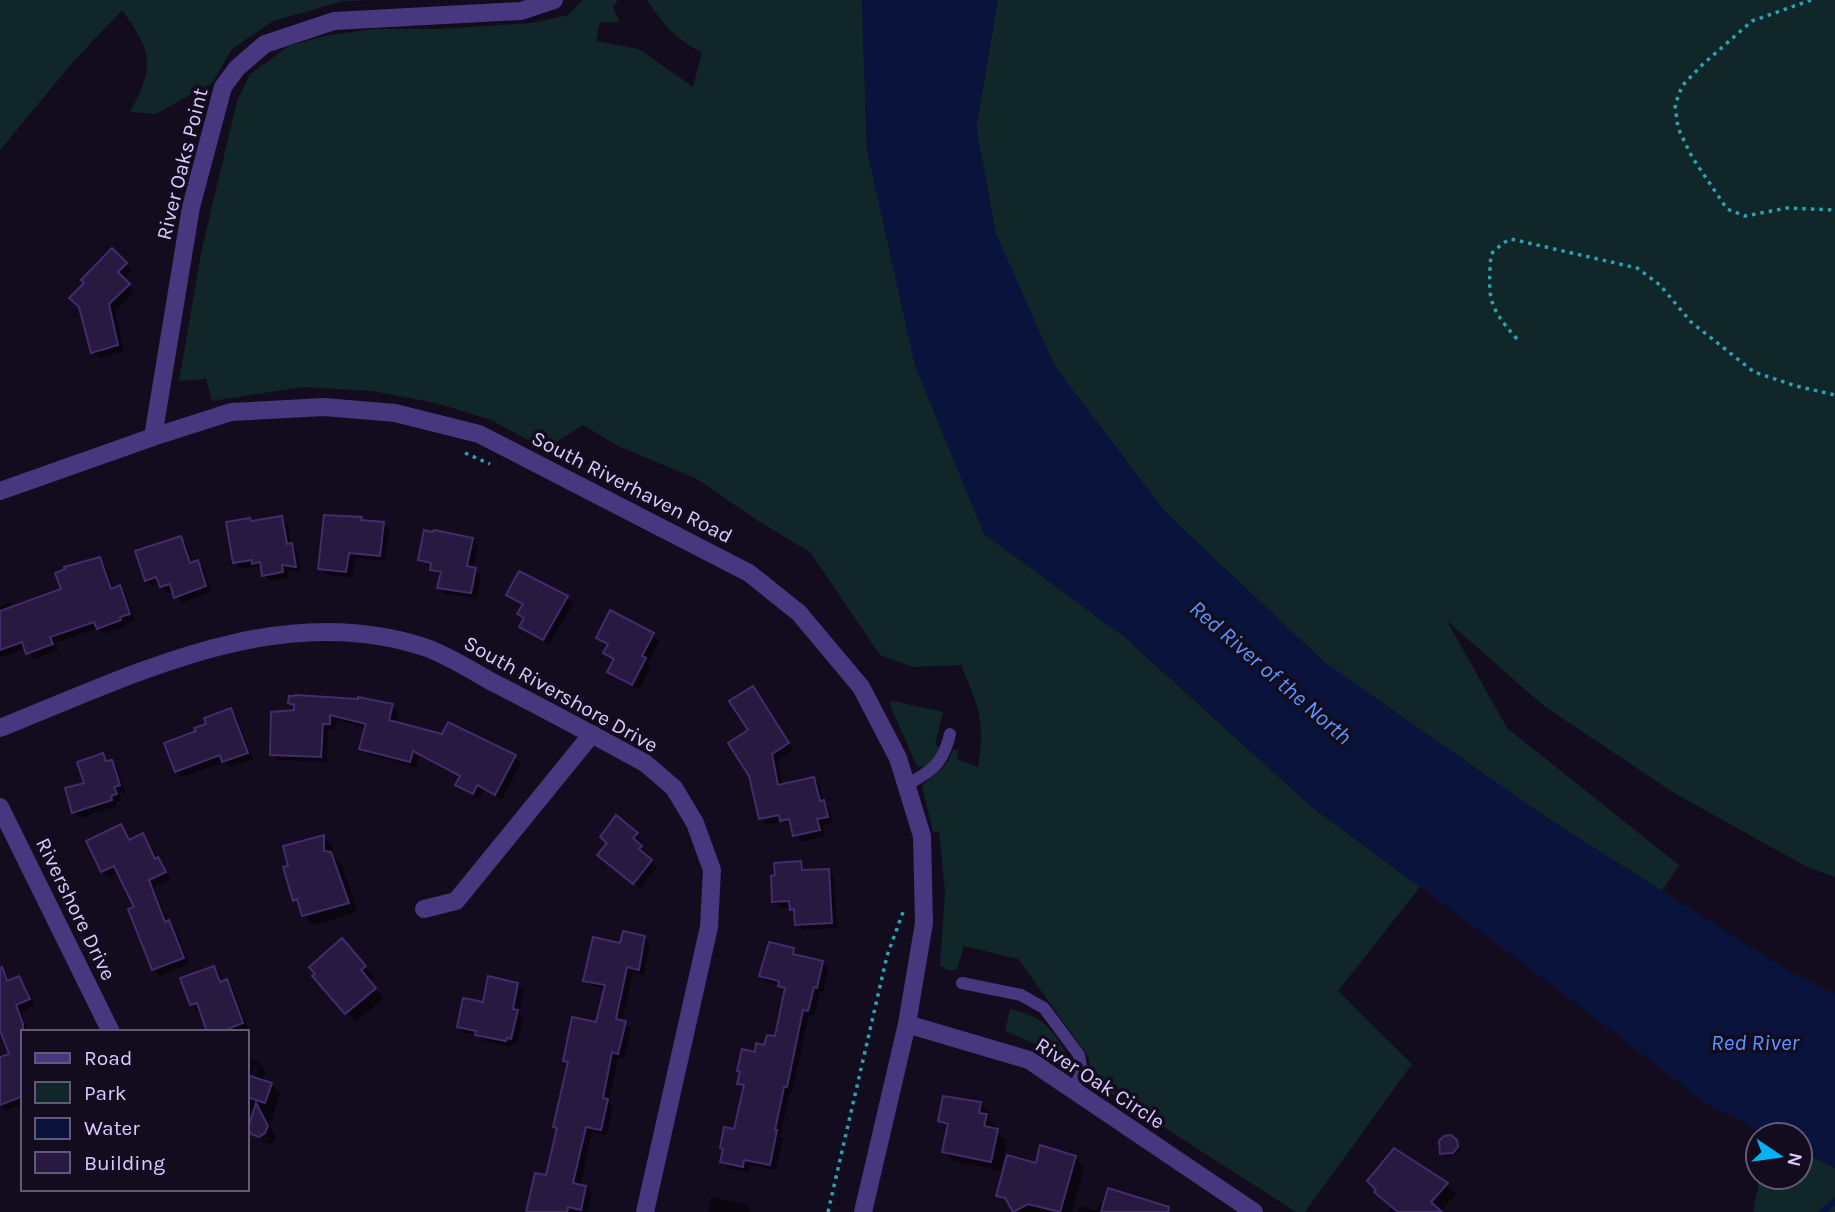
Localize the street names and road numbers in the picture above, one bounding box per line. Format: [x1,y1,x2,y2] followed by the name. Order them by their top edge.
[151,85,213,243] street label: River Oaks Point
[528,426,736,548] street label: South Riverhaven Road
[460,631,662,757] street label: South Rivershore Drive
[31,834,121,984] street label: Rivershore Drive
[1031,1032,1169,1134] street label: River Oak Circle

